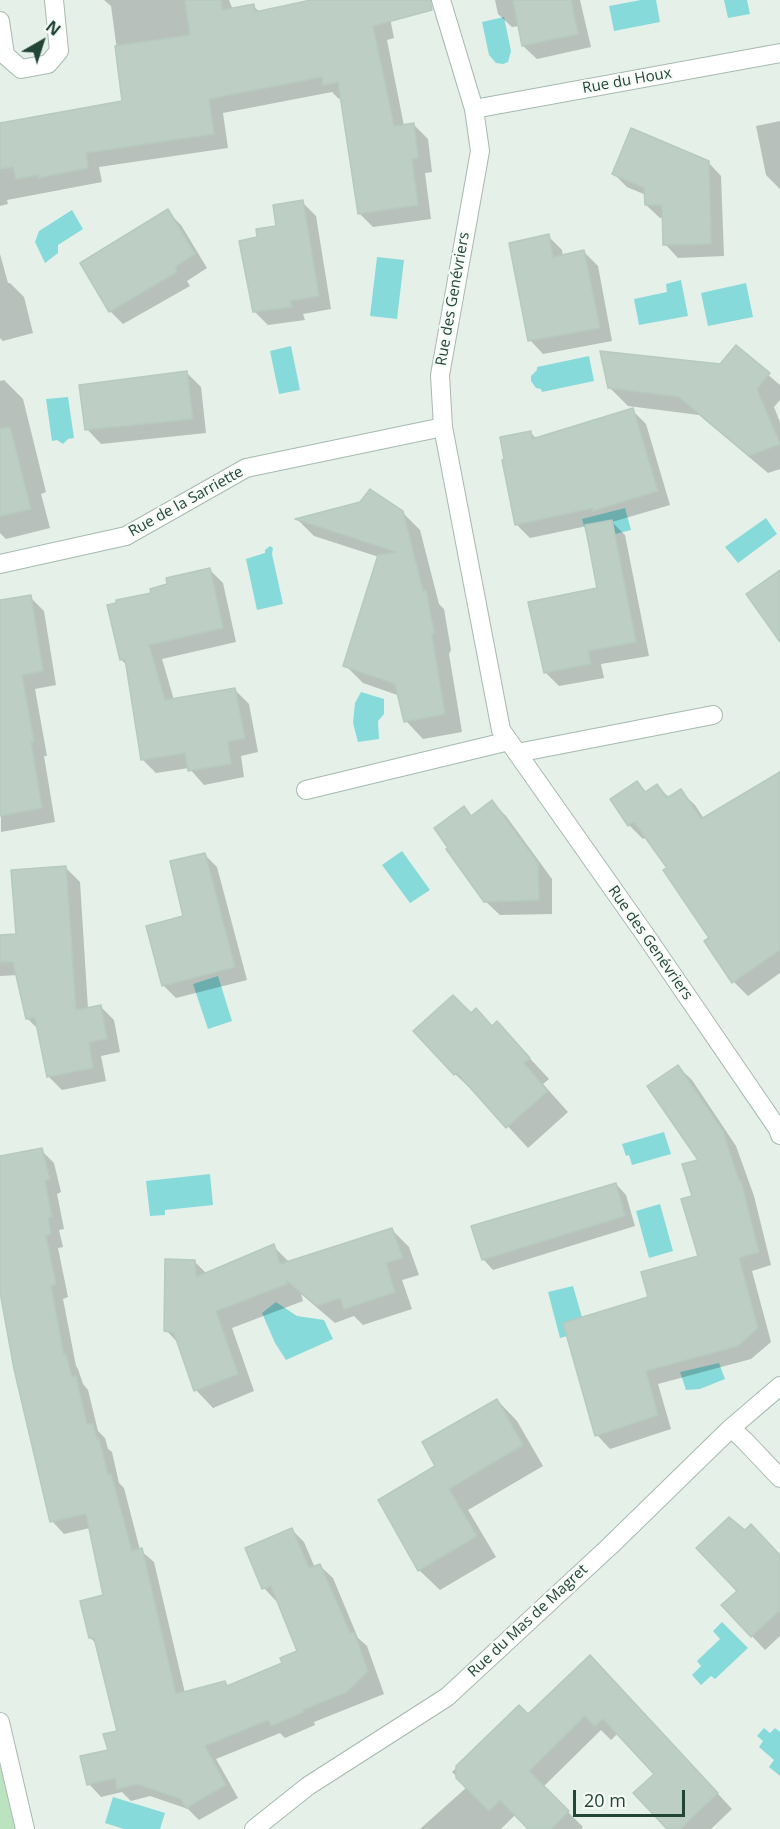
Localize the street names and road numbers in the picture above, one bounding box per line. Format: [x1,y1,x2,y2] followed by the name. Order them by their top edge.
[581,64,673,98] street label: Rue du Houx
[432,231,474,367] street label: Rue des Genévriers
[125,463,247,541] street label: Rue de la Sarriette
[604,882,696,1004] street label: Rue des Genévriers
[464,1561,592,1681] street label: Rue du Mas de Magret

